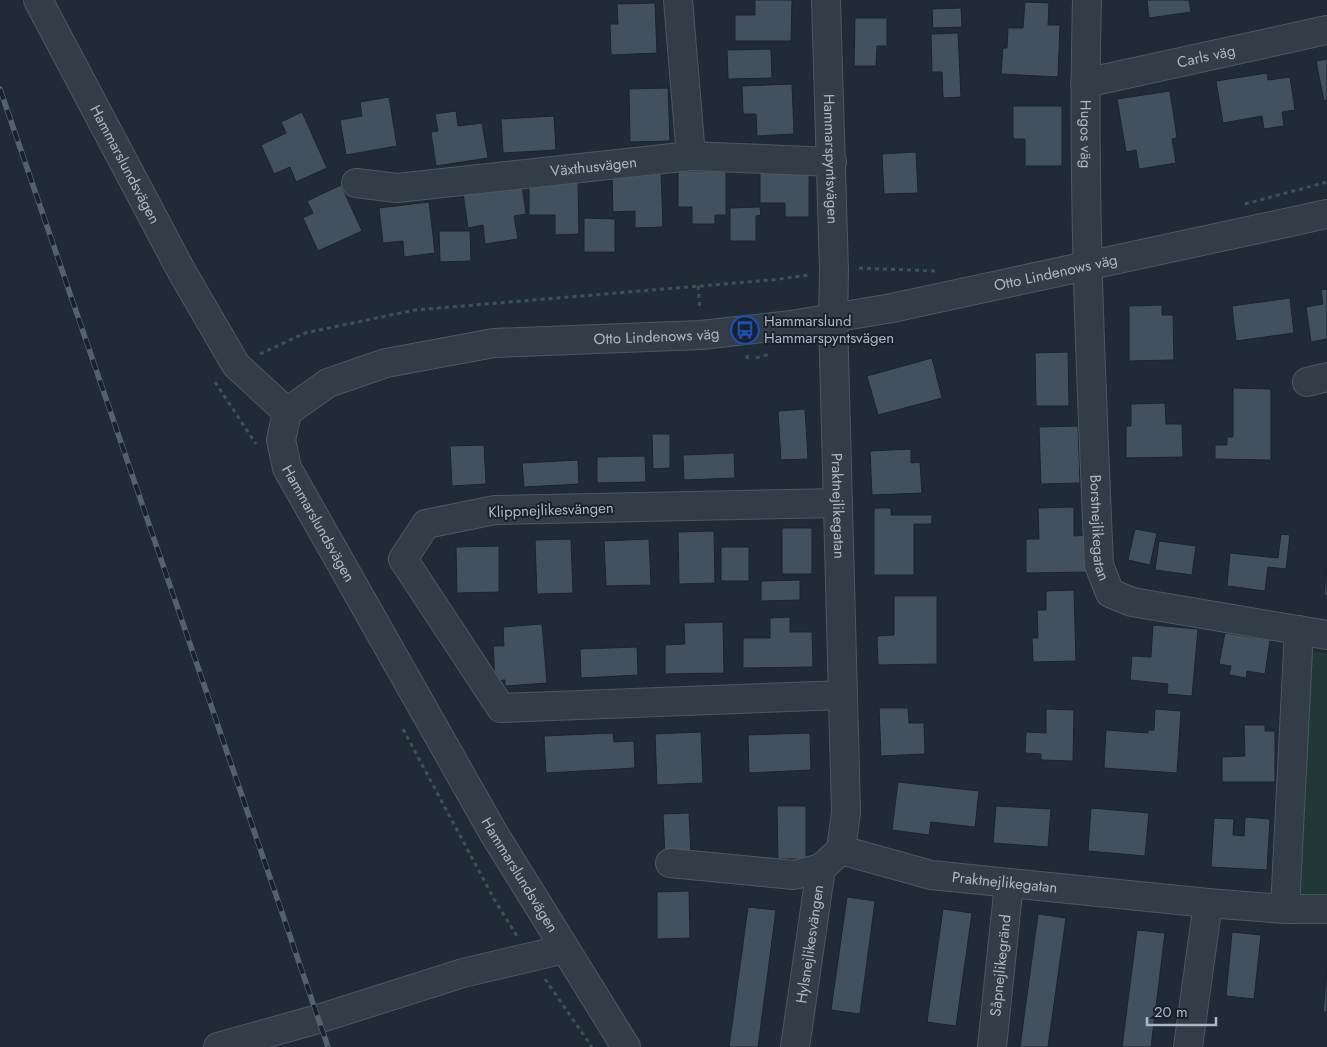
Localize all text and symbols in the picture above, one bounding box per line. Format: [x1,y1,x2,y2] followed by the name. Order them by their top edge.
[1175,39,1237,74] street label: Carls väg
[818,93,844,224] street label: Hammarspyntsvägen
[1075,100,1097,168] street label: Hugos väg
[85,101,166,228] street label: Hammarslundsvägen
[549,151,638,182] street label: Växthusvägen
[992,249,1119,297] street label: Otto Lindenows väg
[764,310,894,349] place label: Hammarslund Hammarspyntsvägen
[730,315,760,345] bus stop icon: Hammarslund Hammarspyntsvägen
[593,322,720,350] street label: Otto Lindenows väg
[826,453,850,559] street label: Praktnejlikegatan
[276,461,360,586] street label: Hammarslundsvägen
[1084,474,1115,584] street label: Borstnejlikegatan
[488,497,614,523] street label: Klippnejlikesvängen
[476,813,564,937] street label: Hammarslundsvägen
[951,866,1058,899] street label: Praktnejlikegatan
[790,883,829,1005] street label: Hylsnejlikesvängen
[984,913,1017,1018] street label: Såpnejlikegränd
[1147,994,1216,1026] scale bar
[1154,1001,1188,1023] text: 20 m

